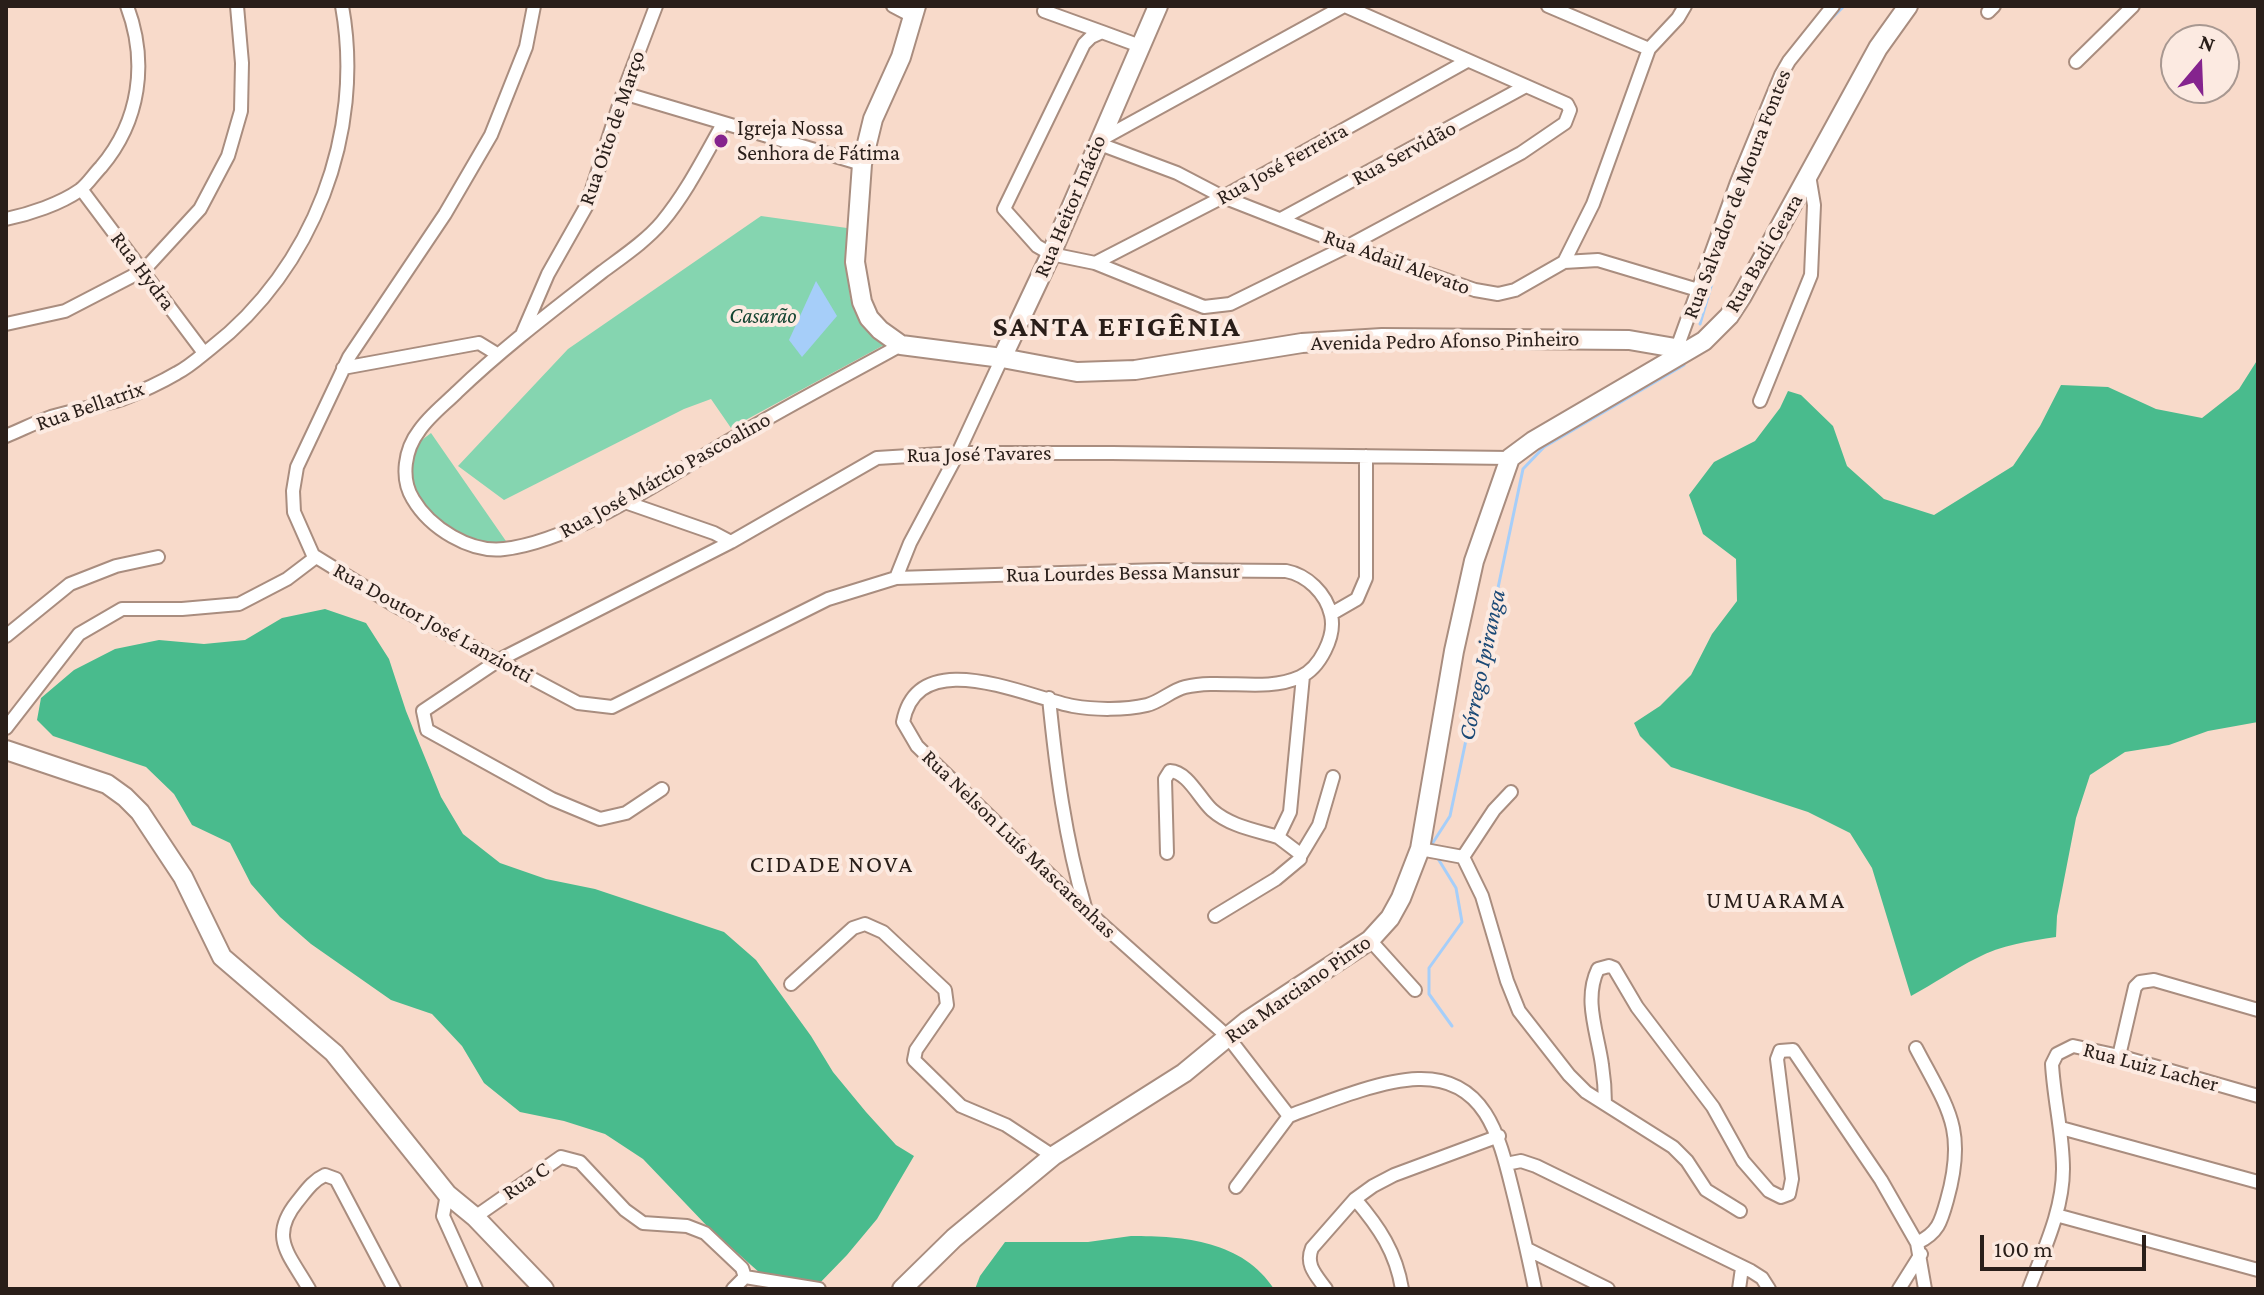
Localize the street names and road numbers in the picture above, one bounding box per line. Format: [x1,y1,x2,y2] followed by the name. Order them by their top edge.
[573,47,651,209] street label: Rua Oito de Março
[1677,65,1797,323] street label: Rua Salvador de Moura Fontes
[1347,115,1461,191] street label: Rua Servidão
[1212,117,1352,211] street label: Rua José Ferreira
[1028,131,1112,281] street label: Rua Heitor Inácio
[1719,189,1809,317] street label: Rua Badi Geara
[1320,223,1474,301] street label: Rua Adail Alevato
[105,227,181,315] street label: Rua Hydra
[1310,325,1580,357] street label: Avenida Pedro Afonso Pinheiro
[33,375,147,437] street label: Rua Bellatrix
[555,406,775,544] street label: Rua José Márcio Pascoalino
[906,440,1052,468] street label: Rua José Tavares
[329,557,537,689] street label: Rua Doutor José Lanziotti
[1006,558,1240,588] street label: Rua Lourdes Bessa Mansur
[916,744,1122,944] street label: Rua Nelson Luís Mascarenhas
[1220,929,1376,1049] street label: Rua Marciano Pinto
[2080,1036,2222,1098] street label: Rua Luiz Lacher
[498,1156,554,1206] street label: Rua C

